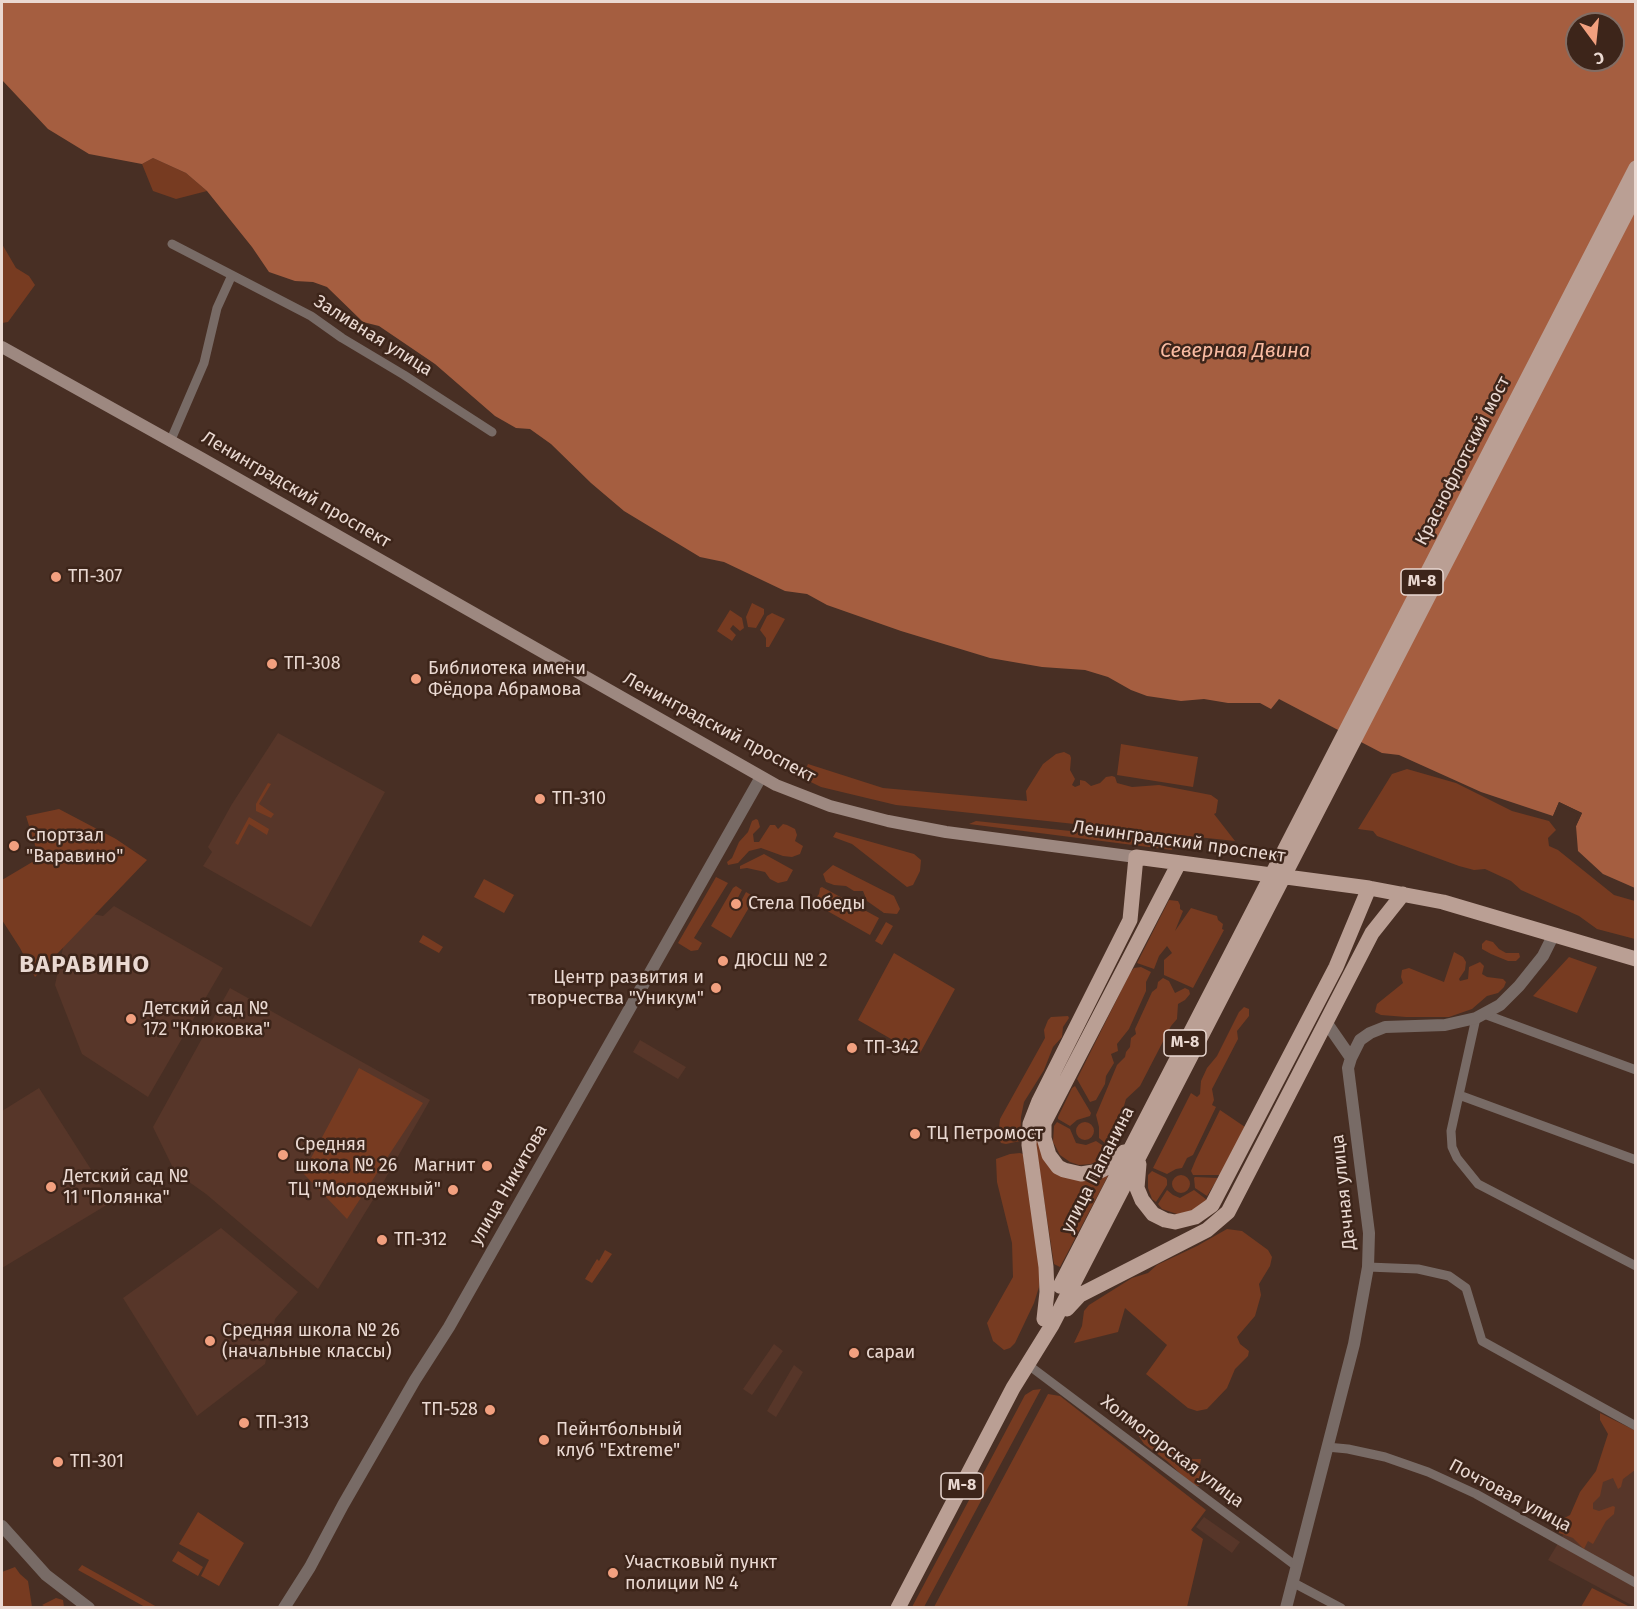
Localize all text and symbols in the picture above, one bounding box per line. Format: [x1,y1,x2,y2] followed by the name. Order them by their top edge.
[1565,12,1625,72] north arrow
[1592,48,1606,68] text: С
[310,291,436,381] street label: Заливная улица
[1160,339,1310,363] water label: Северная Двина
[1411,373,1515,549] street label: Краснофлотский мост
[198,427,394,553] street label: Ленинградский проспект
[68,566,122,588] place label: ТП-307
[1401,569,1443,595] road number: М-8
[49,570,63,584] marker: ТП-307
[284,653,341,675] place label: ТП-308
[265,657,279,671] marker: ТП-308
[428,658,586,700] place label: Библиотека имени Фёдора Абрамова
[619,668,819,788] street label: Ленинградский проспект
[409,672,423,686] marker: Библиотека имени Фёдора Абрамова
[552,788,606,810] place label: ТП-310
[533,792,547,806] marker: ТП-310
[1071,816,1287,868] street label: Ленинградский проспект
[26,825,123,868] place label: Спортзал "Варавино"
[7,839,21,853] marker: Спортзал "Варавино"
[748,893,865,915] place label: Стела Победы
[729,897,743,911] marker: Стела Победы
[735,950,828,972] place label: ДЮСШ № 2
[19,951,151,979] district label: ВАРАВИНО
[716,954,730,968] marker: ДЮСШ № 2
[528,967,704,1010] place label: Центр развития и творчества "Уникум"
[709,981,723,995] marker: Центр развития и творчества "Уникум"
[143,998,270,1040] place label: Детский сад № 172 "Клюковка"
[124,1012,138,1026] marker: Детский сад № 172 "Клюковка"
[1164,1030,1206,1056] road number: М-8
[864,1037,919,1059] place label: ТП-342
[845,1041,859,1055] marker: ТП-342
[1057,1103,1139,1237] street label: улица Папанина
[466,1121,552,1249] street label: улица Никитова
[927,1123,1043,1145] place label: ТЦ Петромост
[908,1127,922,1141] marker: ТЦ Петромост
[1327,1133,1361,1251] street label: Дачная улица
[295,1134,397,1176] place label: Средняя школа № 26
[276,1148,290,1162] marker: Средняя школа № 26
[414,1155,475,1177] place label: Магнит
[480,1159,494,1173] marker: Магнит
[63,1166,189,1208] place label: Детский сад № 11 "Полянка"
[288,1179,441,1201] place label: ТЦ "Молодежный"
[44,1180,58,1194] marker: Детский сад № 11 "Полянка"
[446,1183,460,1197] marker: ТЦ "Молодежный"
[394,1229,447,1251] place label: ТП-312
[375,1233,389,1247] marker: ТП-312
[222,1320,400,1362] place label: Средняя школа № 26 (начальные классы)
[203,1334,217,1348] marker: Средняя школа № 26 (начальные классы)
[866,1342,915,1364] place label: сараи
[847,1346,861,1360] marker: сараи
[1096,1391,1248,1513] street label: Холмогорская улица
[422,1399,478,1421] place label: ТП-528
[483,1403,497,1417] marker: ТП-528
[256,1412,309,1434] place label: ТП-313
[237,1416,251,1430] marker: ТП-313
[556,1419,682,1462] place label: Пейнтбольный клуб "Extreme"
[537,1433,551,1447] marker: Пейнтбольный клуб "Extreme"
[70,1451,124,1473] place label: ТП-301
[51,1455,65,1469] marker: ТП-301
[1445,1455,1575,1537] street label: Почтовая улица
[941,1473,983,1499] road number: М-8
[625,1552,777,1594] place label: Участковый пункт полиции № 4
[606,1566,620,1580] marker: Участковый пункт полиции № 4

